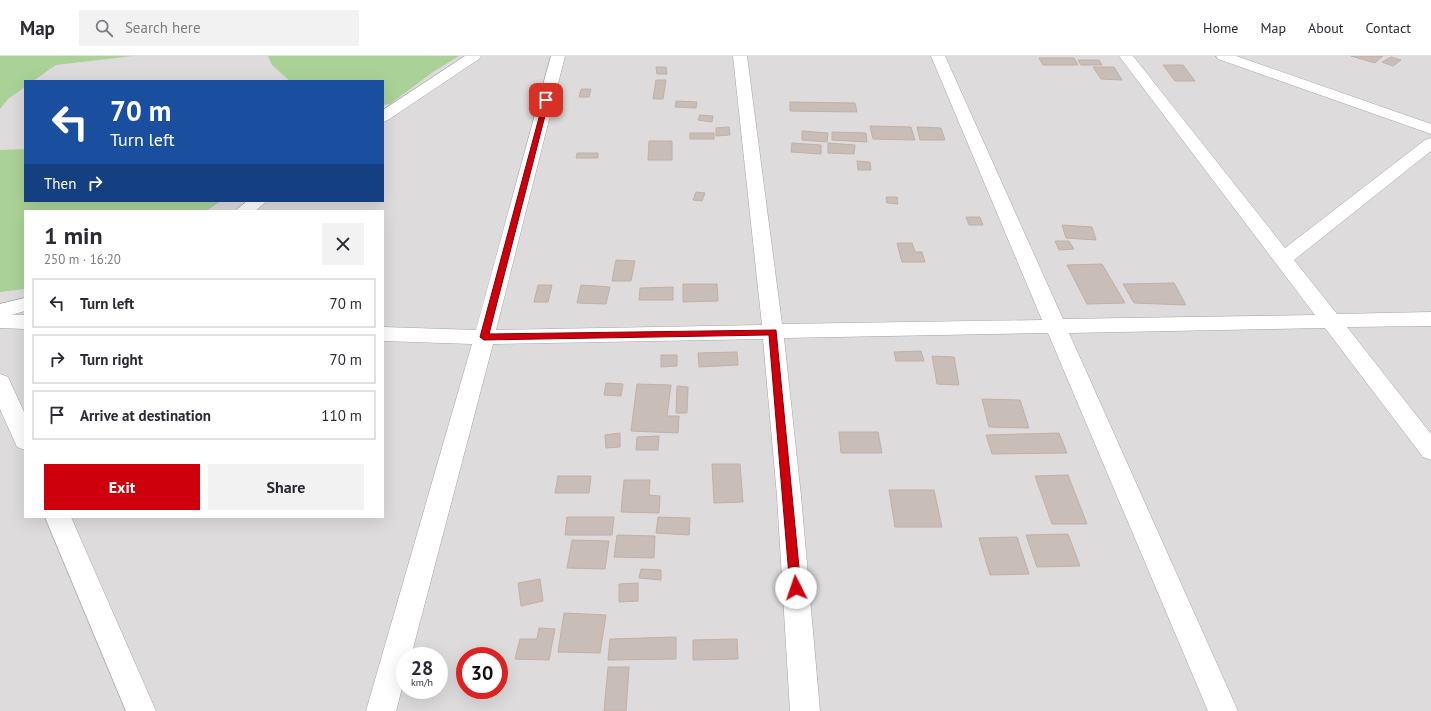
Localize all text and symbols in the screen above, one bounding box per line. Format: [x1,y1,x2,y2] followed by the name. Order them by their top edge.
[79,10,359,46] search box
[20,16,55,40] text: Map
[93,17,115,39] icon: search
[125,18,201,37] text: Search here
[1203,19,1238,37] text: Home
[1260,19,1286,37] text: Map
[1308,19,1344,37] text: About
[1366,19,1411,37] text: Contact
[529,83,563,117] pin
[535,89,557,111] icon: arrive
[110,92,171,129] text: 70 m
[44,96,96,148] icon: left
[110,128,175,151] text: Turn left
[84,172,106,194] icon: right
[44,174,76,193] text: Then
[44,220,103,251] text: 1 min
[322,223,364,265] button: close
[44,251,121,268] text: 250 m · 16:20
[46,292,68,314] icon: left
[80,294,134,313] text: Turn left
[329,294,362,313] text: 70 m
[46,348,68,370] icon: right
[80,350,143,369] text: Turn right
[329,350,362,369] text: 70 m
[46,404,68,426] icon: arrive
[80,406,211,425] text: Arrive at destination
[321,406,362,425] text: 110 m
[44,464,200,510] button: Exit
[208,464,364,510] button: Share
[775,567,817,609] position arrow
[456,647,508,699] speed limit sign: 30
[411,655,433,681] text: 28
[411,676,433,689] text: km/h

